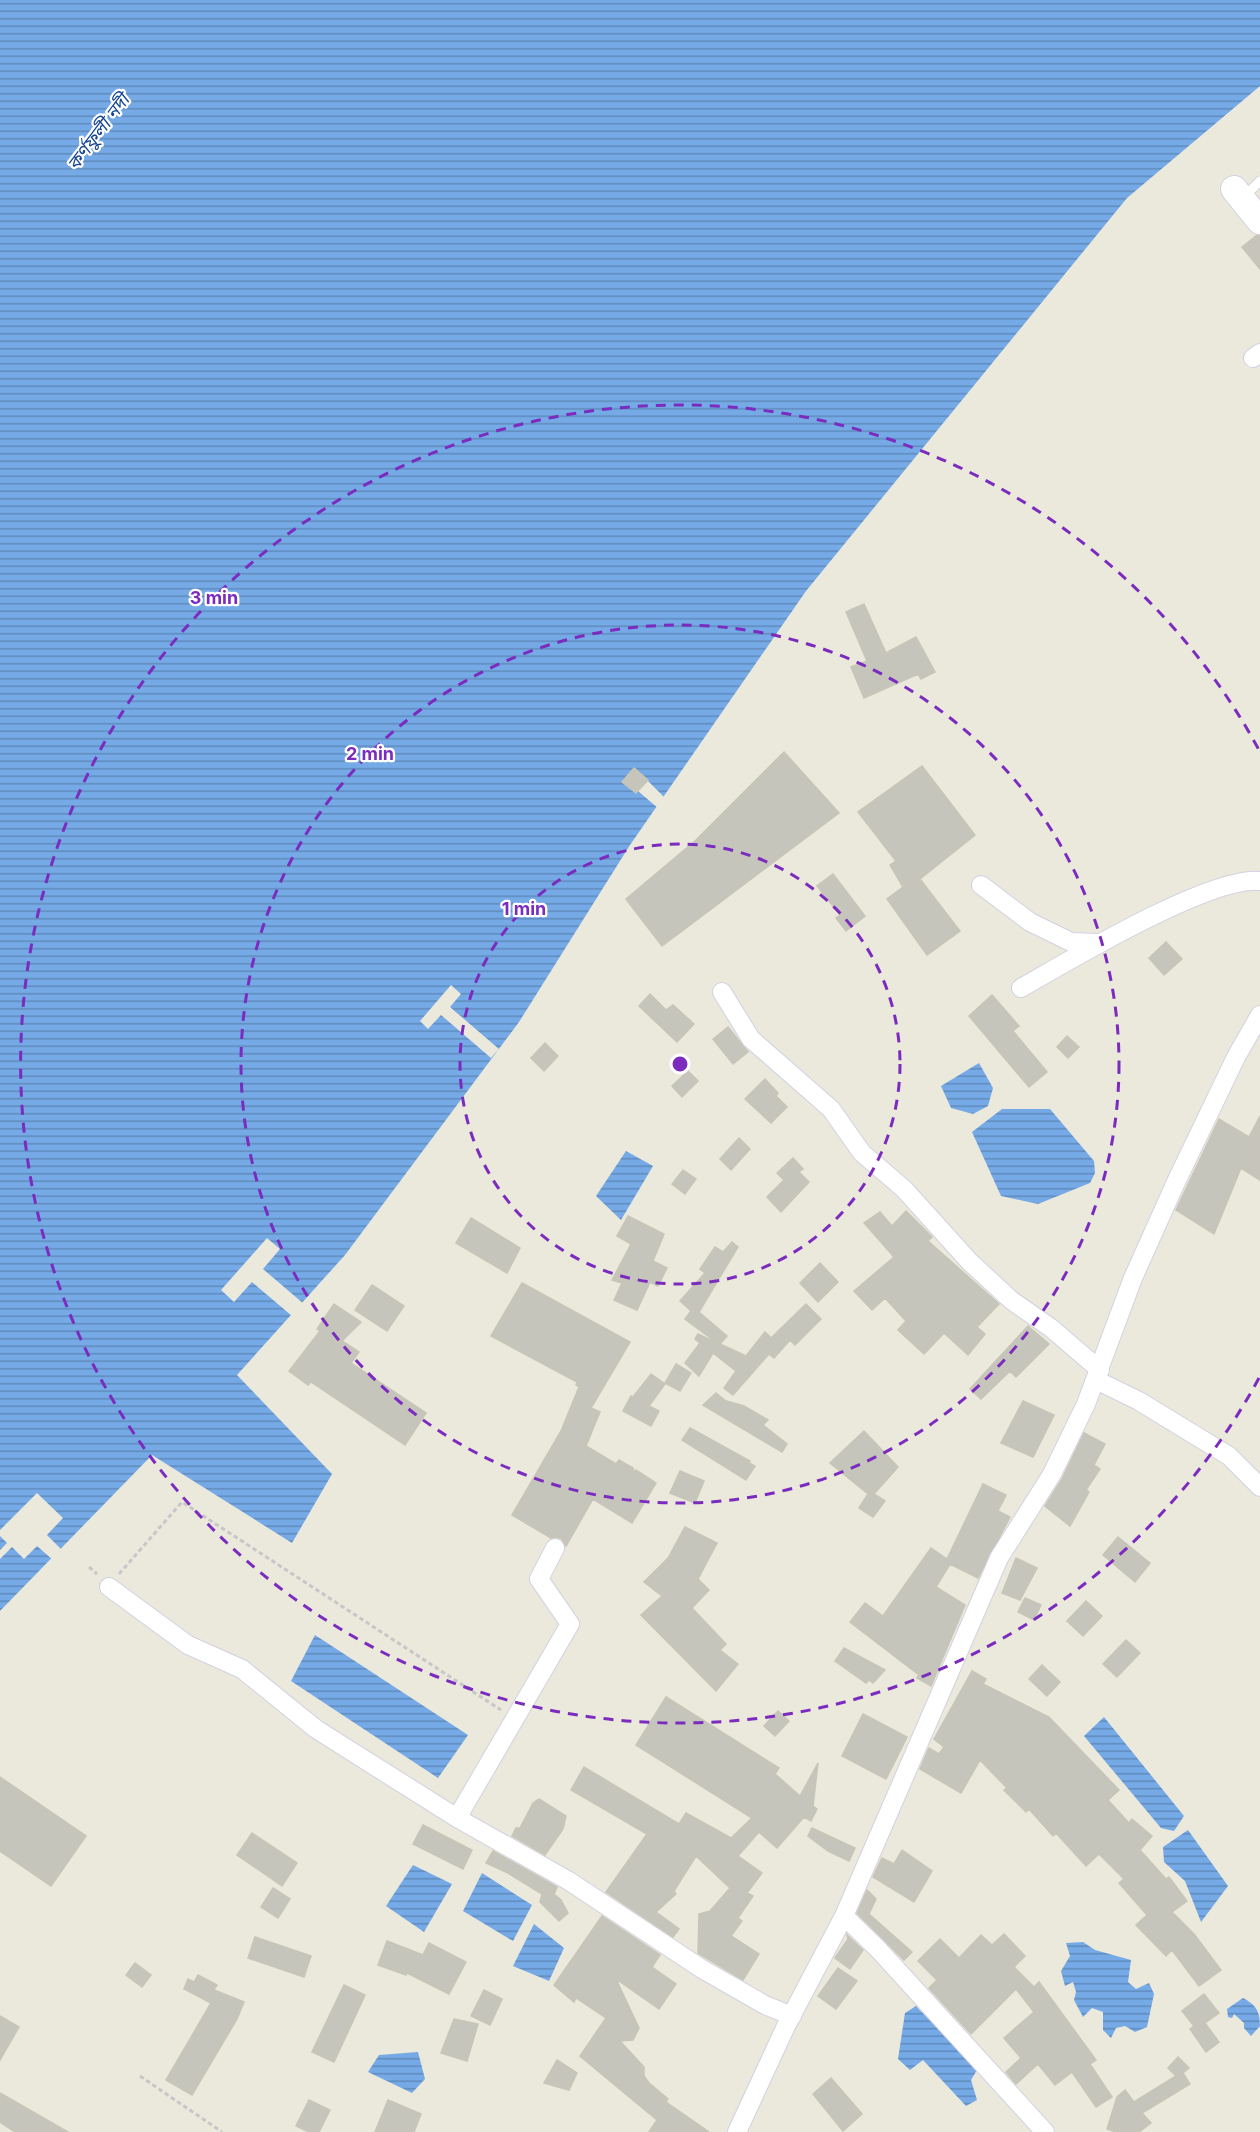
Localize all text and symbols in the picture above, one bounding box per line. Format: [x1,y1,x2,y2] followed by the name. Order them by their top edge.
[63,87,136,175] water label: কর্ণফুলী নদী
[190,587,238,608] text: 3 min
[346,743,394,764] text: 2 min
[502,898,546,919] text: 1 min
[670,1054,690,1074] centre of rings

